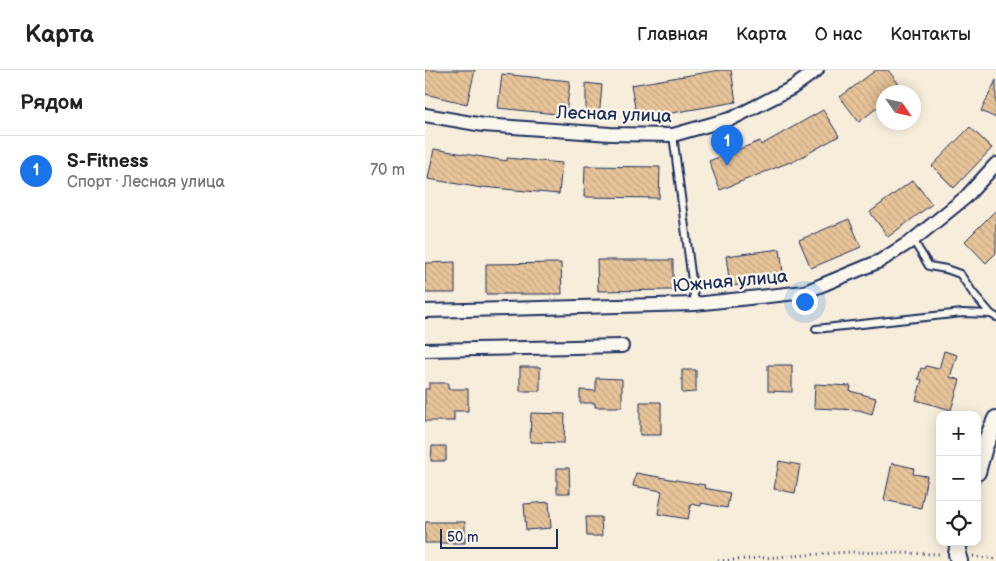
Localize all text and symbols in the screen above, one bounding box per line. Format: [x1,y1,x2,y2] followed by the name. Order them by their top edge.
[25,20,94,49] text: Карта
[637,24,708,45] text: Главная
[736,24,787,45] text: Карта
[815,24,862,45] text: О нас
[890,24,971,45] text: Контакты
[876,85,921,130] north arrow
[20,90,83,115] text: Рядом
[555,102,673,127] street label: Лесная улица
[711,125,743,166] pin: 1
[67,150,148,173] text: S-Fitness
[33,161,39,180] text: 1
[370,161,405,180] text: 70 m
[67,173,225,192] text: Спорт · Лесная улица
[672,266,789,297] street label: Южная улица
[792,289,818,315] your location
[936,411,981,546] map controls
[936,411,981,456] button: +
[936,456,981,501] button: −
[936,501,981,546] button: locate
[440,526,557,549] scale bar
[447,529,479,546] text: 50 m

